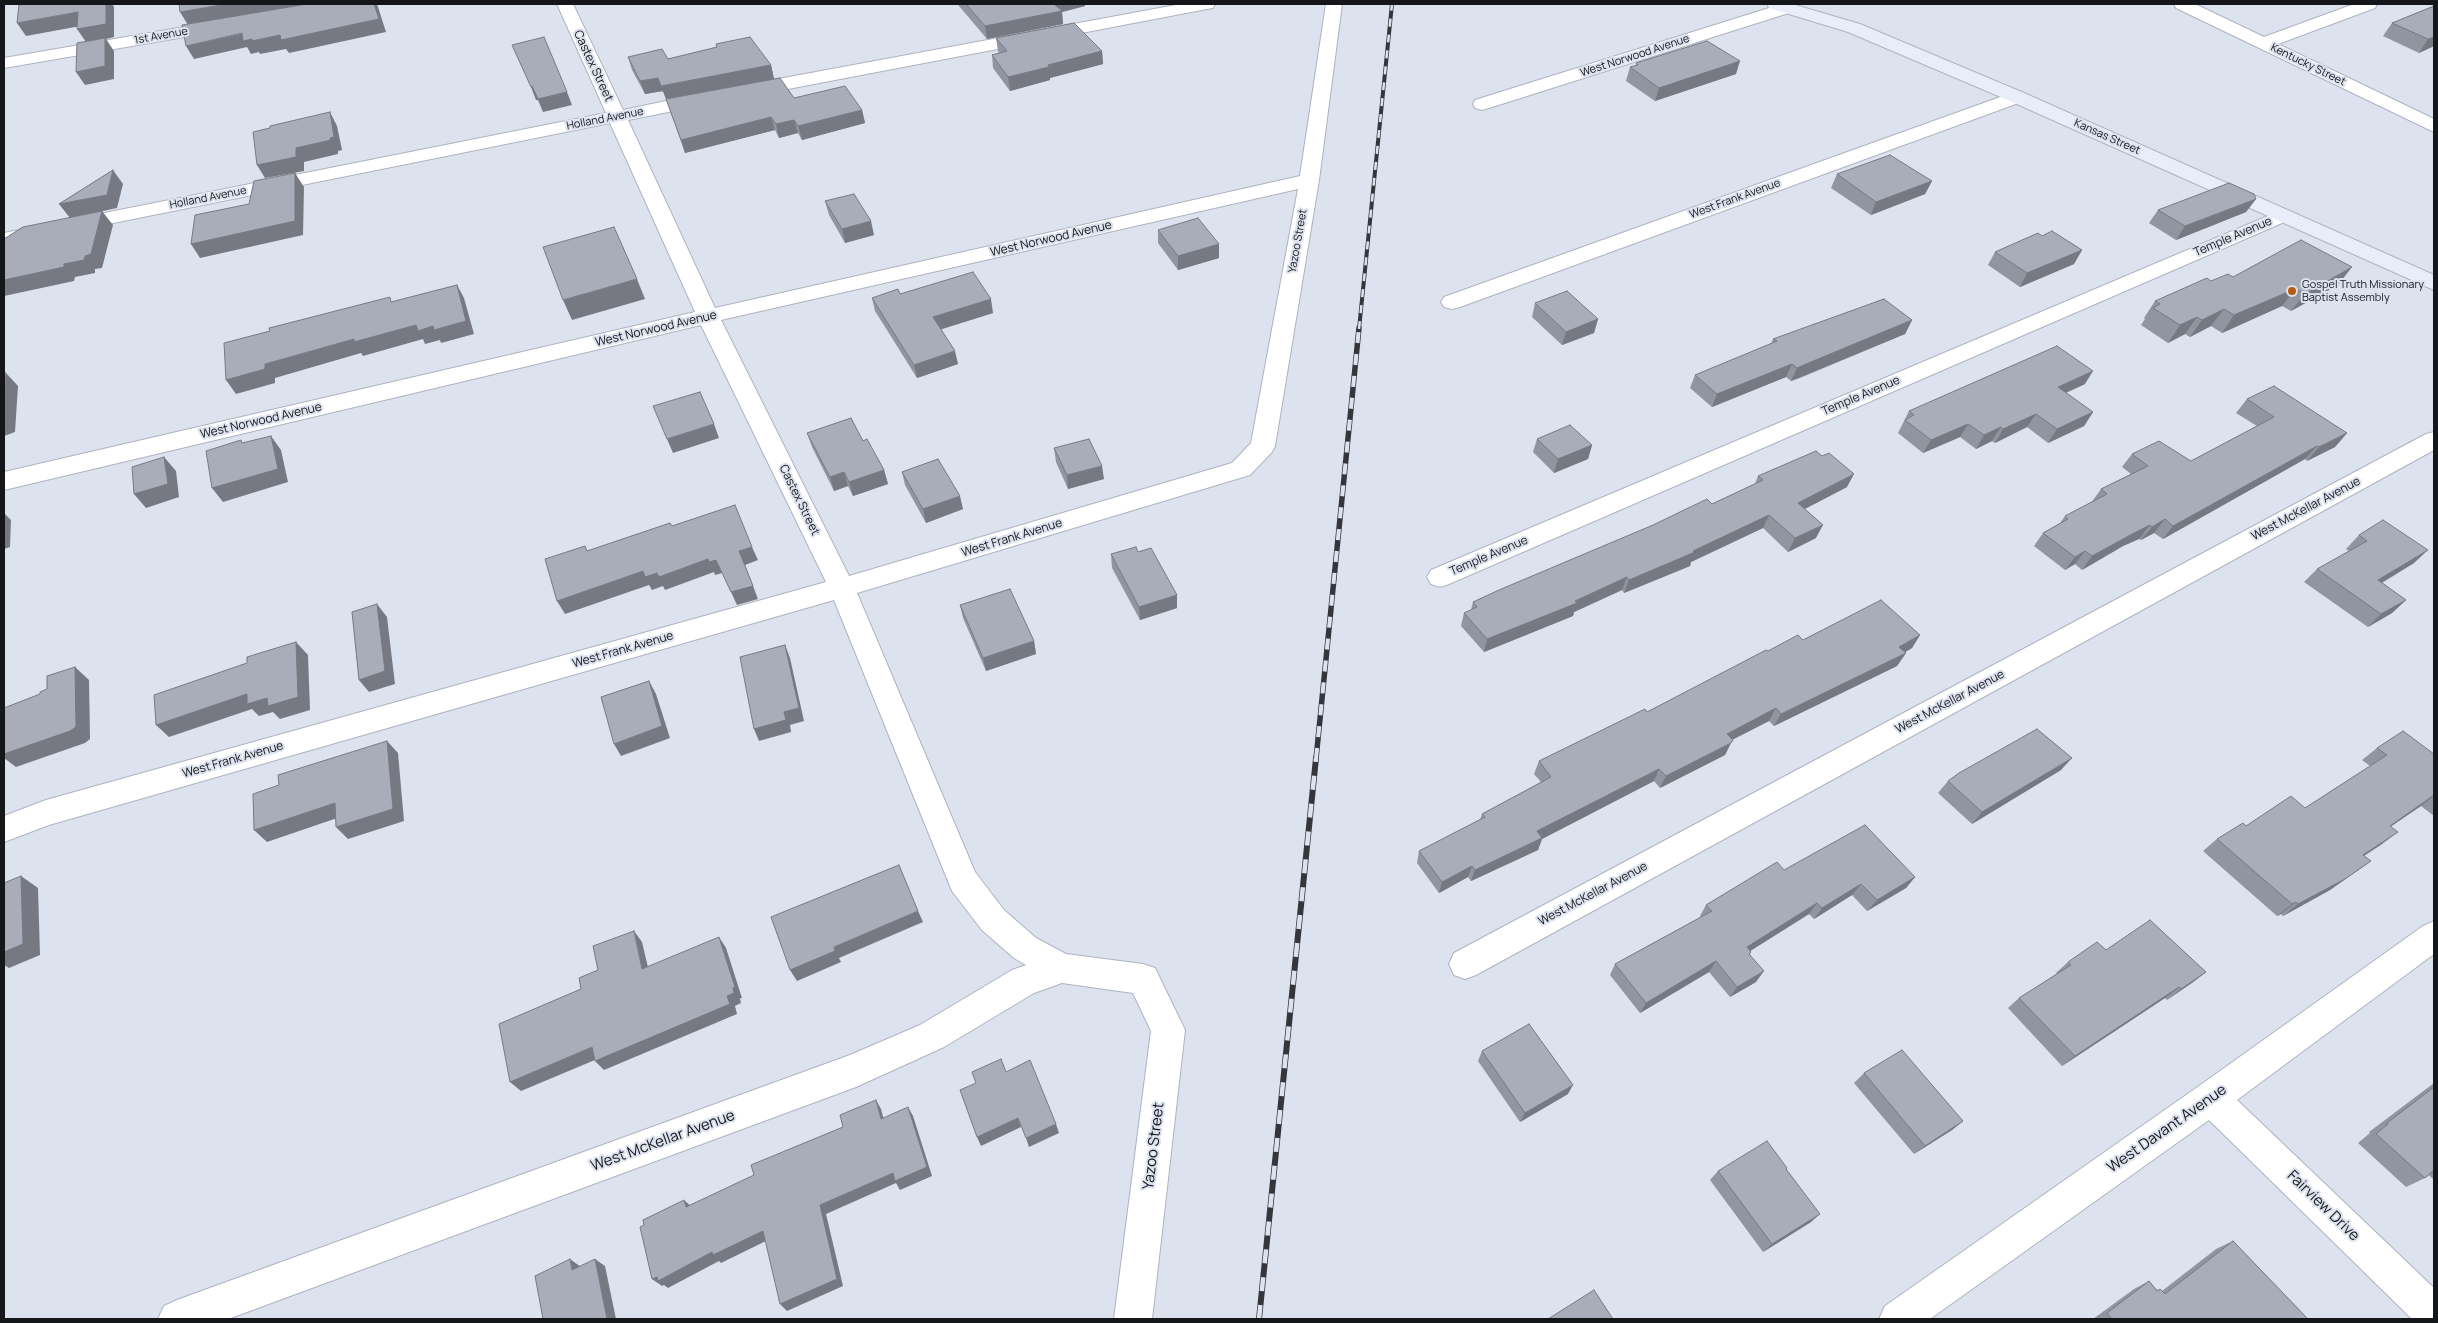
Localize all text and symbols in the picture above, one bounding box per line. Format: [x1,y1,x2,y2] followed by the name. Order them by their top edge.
[133,25,189,47] street label: 1st Avenue
[570,28,616,104] street label: Castex Street
[1579,32,1691,80] street label: West Norwood Avenue
[2268,41,2348,89] street label: Kentucky Street
[565,105,645,133] street label: Holland Avenue
[2072,116,2142,158] street label: Kansas Street
[1688,176,1782,222] street label: West Frank Avenue
[168,184,248,212] street label: Holland Avenue
[1286,208,1310,274] street label: Yazoo Street
[2192,214,2274,260] street label: Temple Avenue
[989,218,1113,260] street label: West Norwood Avenue
[2302,278,2424,304] place label: Gospel Truth Missionary Baptist Assembly
[2286,285,2298,297] marker: Gospel Truth Missionary Baptist Assembly
[594,308,718,350] street label: West Norwood Avenue
[1820,373,1902,419] street label: Temple Avenue
[199,400,323,442] street label: West Norwood Avenue
[776,462,822,538] street label: Castex Street
[2249,474,2363,544] street label: West McKellar Avenue
[960,516,1064,560] street label: West Frank Avenue
[1448,533,1530,579] street label: Temple Avenue
[571,629,675,671] street label: West Frank Avenue
[1893,667,2007,737] street label: West McKellar Avenue
[181,739,285,781] street label: West Frank Avenue
[1536,859,1650,929] street label: West McKellar Avenue
[2104,1081,2230,1177] street label: West Davant Avenue
[1140,1101,1168,1191] street label: Yazoo Street
[589,1107,737,1175] street label: West McKellar Avenue
[2283,1167,2363,1245] street label: Fairview Drive

